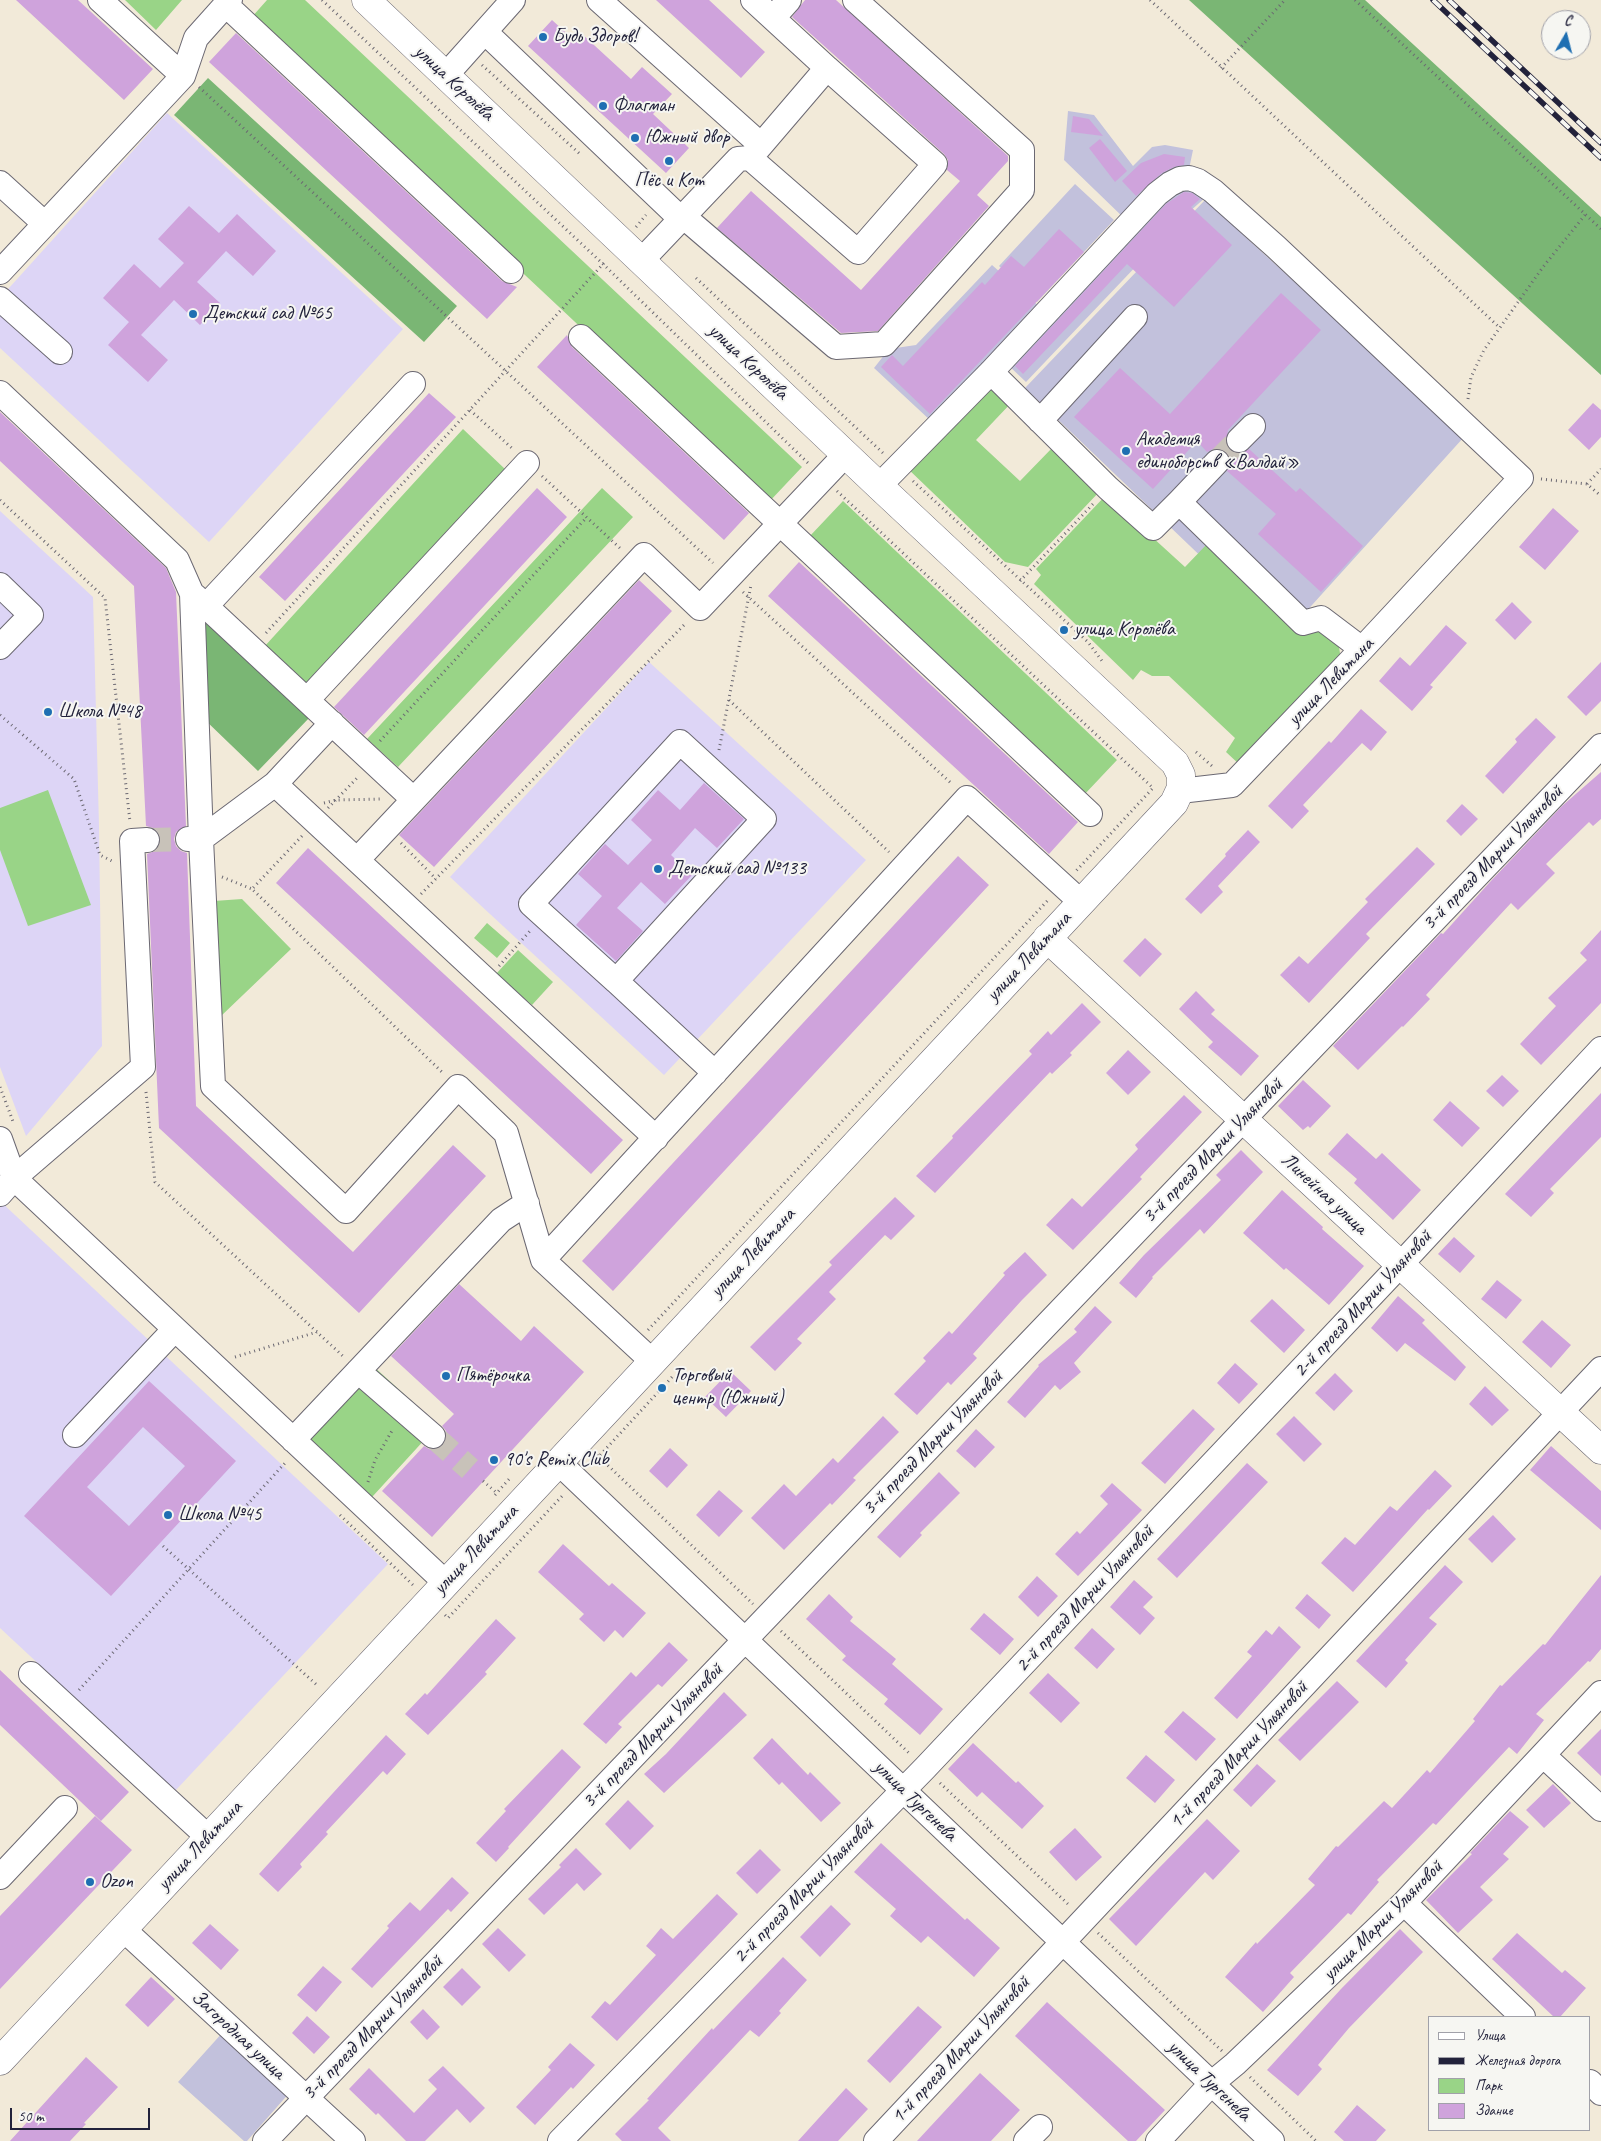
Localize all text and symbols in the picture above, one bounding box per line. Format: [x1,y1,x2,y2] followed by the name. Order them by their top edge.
[1541,10,1591,60] north arrow
[1563,12,1573,30] text: С
[553,25,637,49] place label: Будь Здоров!
[537,31,549,43] marker: Будь Здоров!
[409,40,499,126] street label: улица Королёва
[613,94,674,118] place label: Флагман
[597,100,609,112] marker: Флагман
[645,126,729,150] place label: Южный двор
[629,132,641,144] marker: Южный двор
[663,155,675,167] marker: Пёс и Кот
[635,169,703,193] place label: Пёс и Кот
[203,302,332,326] place label: Детский сад №65
[187,308,199,320] marker: Детский сад №65
[703,319,793,405] street label: улица Королёва
[1136,428,1299,475] place label: Академия единоборств «Валдай»
[1120,445,1132,457] marker: Академия единоборств «Валдай»
[1074,618,1175,642] place label: улица Королёва
[1058,624,1070,636] marker: улица Королёва
[1283,633,1379,731] street label: улица Левитана
[58,700,141,724] place label: Школа №48
[42,706,54,718] marker: Школа №48
[1418,780,1568,936] street label: 3-й проезд Марии Ульяновой
[668,857,806,881] place label: Детский сад №133
[652,863,664,875] marker: Детский сад №133
[981,907,1077,1007] street label: улица Левитана
[1138,1073,1288,1229] street label: 3-й проезд Марии Ульяновой
[1276,1148,1372,1240] street label: Линейная улица
[705,1203,801,1303] street label: улица Левитана
[1289,1225,1437,1383] street label: 2-й проезд Марии Ульяновой
[456,1364,529,1388] place label: Пятёрочка
[672,1364,784,1411] place label: Торговый центр (Южный)
[858,1365,1008,1521] street label: 3-й проезд Марии Ульяновой
[440,1370,452,1382] marker: Пятёрочка
[656,1382,668,1394] marker: Торговый центр (Южный)
[504,1448,609,1472] place label: 90's Remix Club
[488,1454,500,1466] marker: 90's Remix Club
[428,1500,524,1600] street label: улица Левитана
[178,1503,261,1527] place label: Школа №45
[162,1509,174,1521] marker: Школа №45
[1011,1520,1159,1678] street label: 2-й проезд Марии Ульяновой
[578,1658,728,1814] street label: 3-й проезд Марии Ульяновой
[1165,1676,1313,1834] street label: 1-й проезд Марии Ульяновой
[868,1755,962,1847] street label: улица Тургенева
[152,1796,248,1896] street label: улица Левитана
[729,1813,879,1969] street label: 2-й проезд Марии Ульяновой
[1318,1856,1448,1986] street label: улица Марии Ульяновой
[100,1870,133,1894] place label: Ozon
[84,1876,96,1888] marker: Ozon
[298,1950,448,2106] street label: 3-й проезд Марии Ульяновой
[887,1971,1035,2129] street label: 1-й проезд Марии Ульяновой
[186,1985,290,2085] street label: Загородная улица
[1428,2016,1591,2131] legend
[1475,2026,1505,2045] text: Улица
[1162,2035,1256,2127] street label: улица Тургенева
[1475,2051,1560,2070] text: Железная дорога
[1475,2076,1502,2095] text: Парк
[12,2098,152,2130] scale bar
[1475,2101,1513,2120] text: Здание
[18,2107,44,2126] text: 50 m

